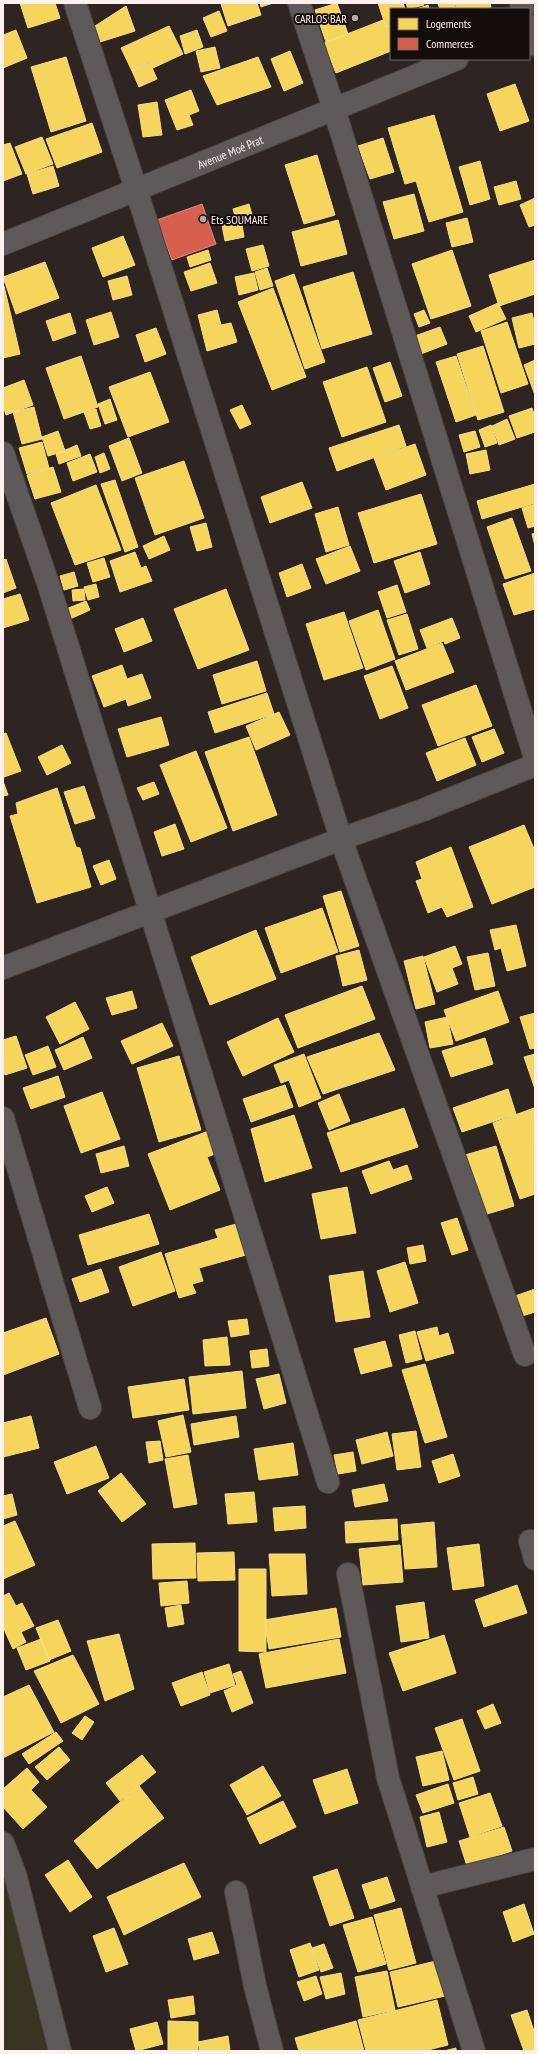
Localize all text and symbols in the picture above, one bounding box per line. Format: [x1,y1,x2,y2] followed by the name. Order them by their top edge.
[390,8,530,60] legend
[295,11,347,26] place label: CARLOS BAR
[350,13,360,23] marker: CARLOS BAR
[426,16,471,31] text: Logements
[426,36,473,51] text: Commerces
[195,131,266,172] street label: Avenue Moé Prat
[211,212,268,227] place label: Ets SOUMARE
[198,214,208,224] marker: Ets SOUMARE

